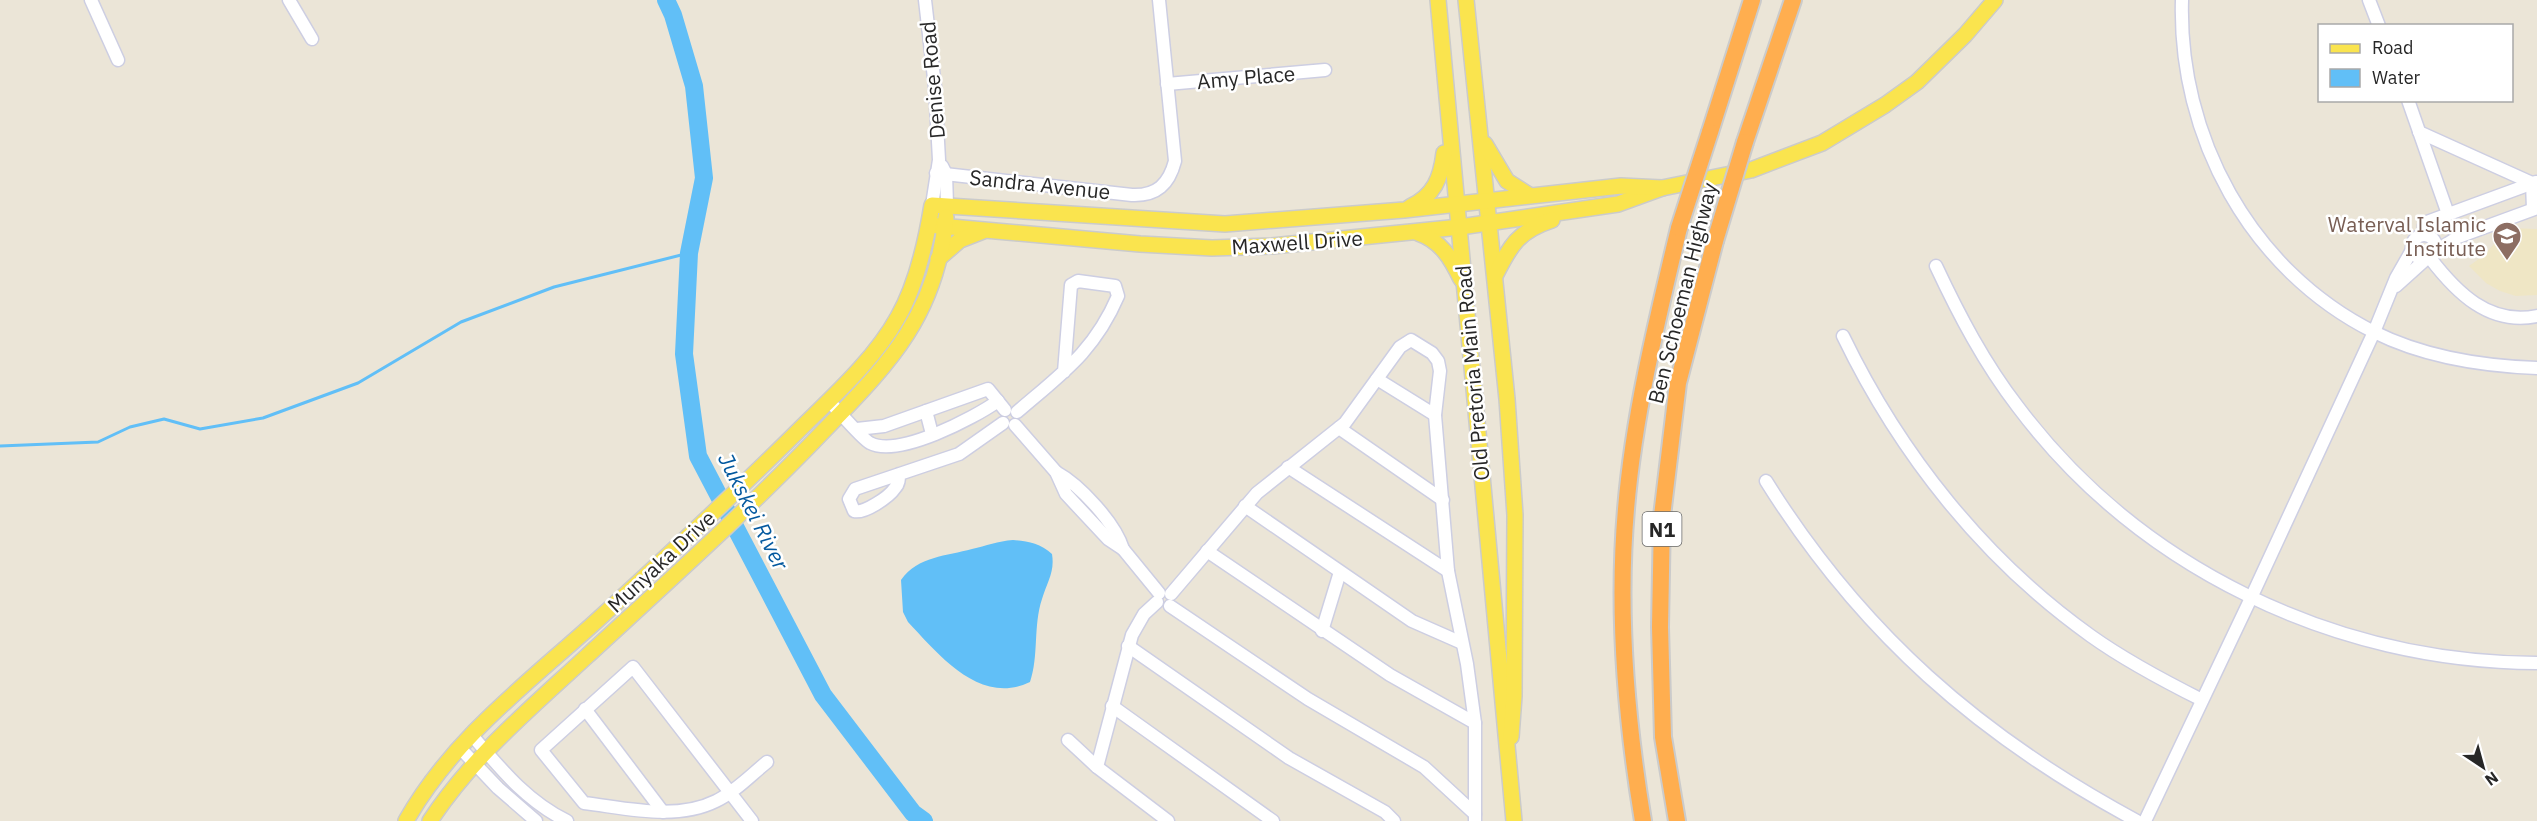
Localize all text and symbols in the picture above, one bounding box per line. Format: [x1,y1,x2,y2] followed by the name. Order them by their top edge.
[913,20,951,140] street label: Denise Road
[2318,24,2513,102] legend
[2372,36,2413,59] text: Road
[1196,59,1296,95] street label: Amy Place
[2372,66,2421,89] text: Water
[968,163,1112,205] street label: Sandra Avenue
[1641,179,1723,407] street label: Ben Schoeman Highway
[2328,210,2486,262] place label: Waterval Islamic Institute
[2491,220,2523,262] school or university icon: Waterval Islamic Institute
[1230,223,1364,261] street label: Maxwell Drive
[1449,264,1495,482] street label: Old Pretoria Main Road
[712,448,796,575] water label: Jukskei River
[601,504,721,618] street label: Munyaka Drive
[1642,512,1682,546] road number: N1
[2453,737,2513,797] north arrow
[2481,768,2502,791] text: N

